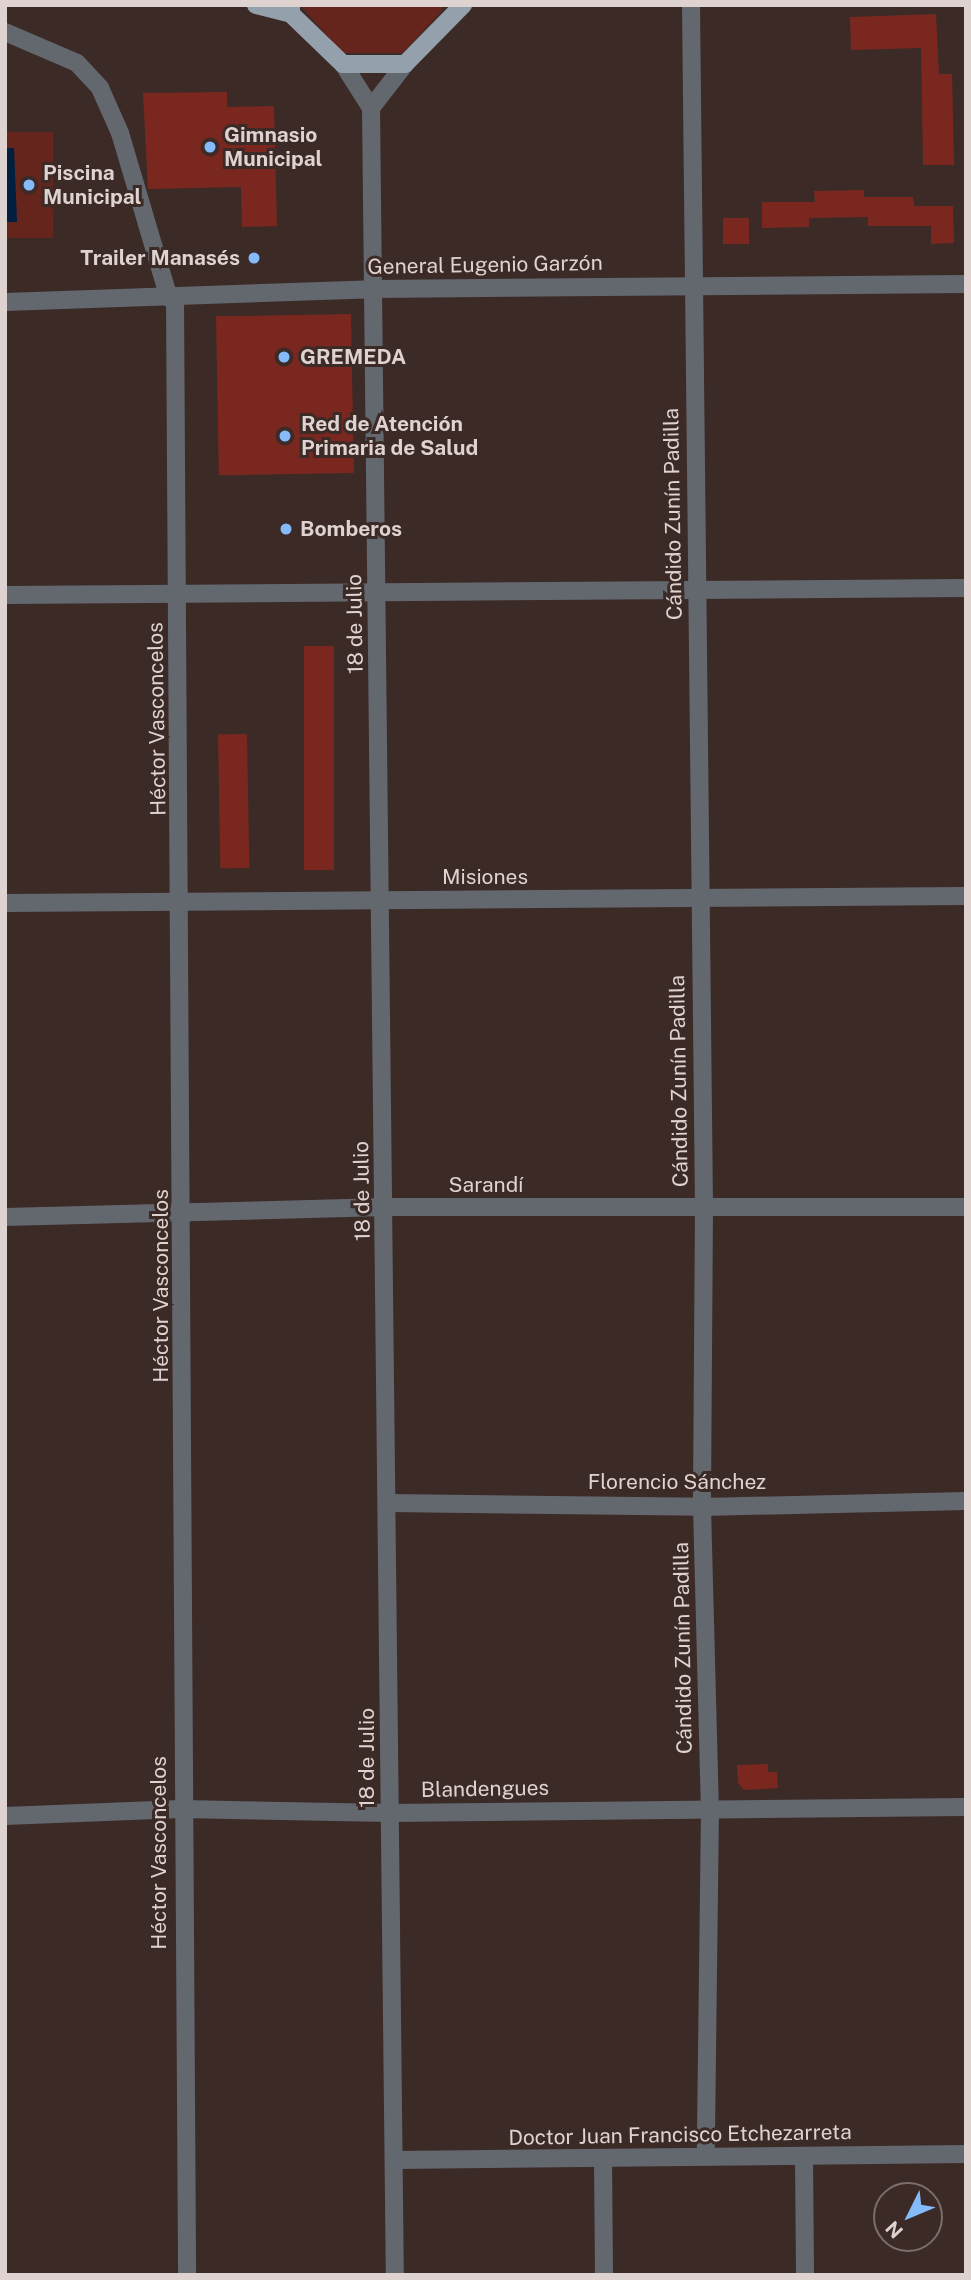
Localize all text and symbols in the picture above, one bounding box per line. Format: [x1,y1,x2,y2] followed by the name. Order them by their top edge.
[224,122,322,172] place label: Gimnasio Municipal
[202,139,218,155] marker: Gimnasio Municipal
[43,160,141,210] place label: Piscina Municipal
[21,177,37,193] marker: Piscina Municipal
[80,245,240,271] place label: Trailer Manasés
[246,250,262,266] marker: Trailer Manasés
[367,250,603,280] street label: General Eugenio Garzón
[300,344,406,370] place label: GREMEDA
[274,347,294,367] marker: GREMEDA
[659,408,687,620] street label: Cándido Zunín Padilla
[301,411,478,461] place label: Red de Atención Primaria de Salud
[275,426,295,446] marker: Red de Atención Primaria de Salud
[300,516,402,542] place label: Bomberos
[278,521,294,537] marker: Bomberos
[342,573,368,675] street label: 18 de Julio
[143,622,171,816] street label: Héctor Vasconcelos
[442,864,528,890] street label: Misiones
[665,975,693,1187] street label: Cándido Zunín Padilla
[349,1140,375,1242] street label: 18 de Julio
[449,1172,523,1198] street label: Sarandí
[148,1189,174,1383] street label: Héctor Vasconcelos
[588,1469,766,1495] street label: Florencio Sánchez
[669,1542,697,1754] street label: Cándido Zunín Padilla
[354,1708,380,1808] street label: 18 de Julio
[146,1756,172,1950] street label: Héctor Vasconcelos
[421,1775,549,1803] street label: Blandengues
[508,2119,852,2151] street label: Doctor Juan Francisco Etchezarreta
[873,2182,943,2252] north arrow
[881,2217,907,2243] text: N

